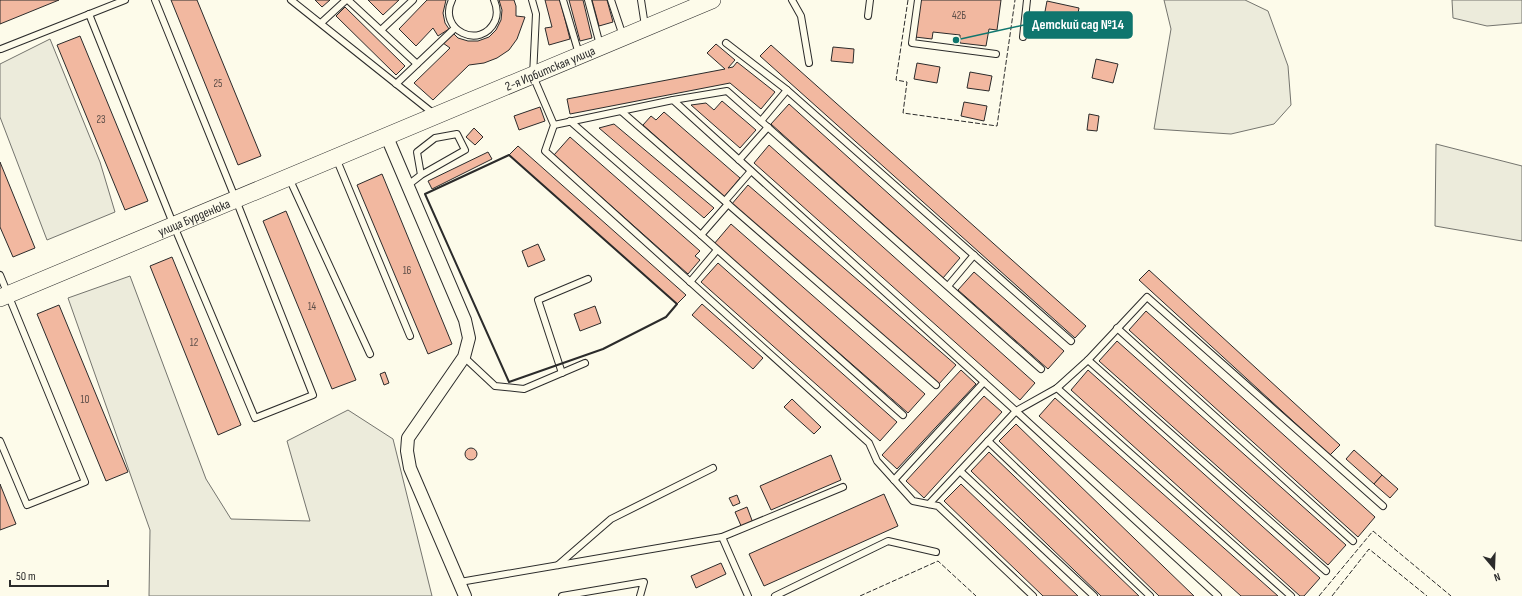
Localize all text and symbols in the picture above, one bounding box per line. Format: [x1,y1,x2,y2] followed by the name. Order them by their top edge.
[952,9,966,22] house number: 42Б
[1024,12,1132,38] callout: Детский сад №14
[1032,16,1124,33] text: Детский сад №14
[503,43,598,95] street label: 2-я Ирбитская улица
[214,77,222,90] house number: 25
[96,113,106,126] house number: 23
[156,196,233,240] street label: улица Бурденюка
[403,264,412,277] house number: 16
[308,300,317,313] house number: 14
[190,336,199,349] house number: 12
[81,393,89,406] house number: 10
[1474,548,1514,588] north arrow
[10,562,108,588] scale bar
[16,569,36,584] text: 50 m
[1492,570,1502,584] text: N

